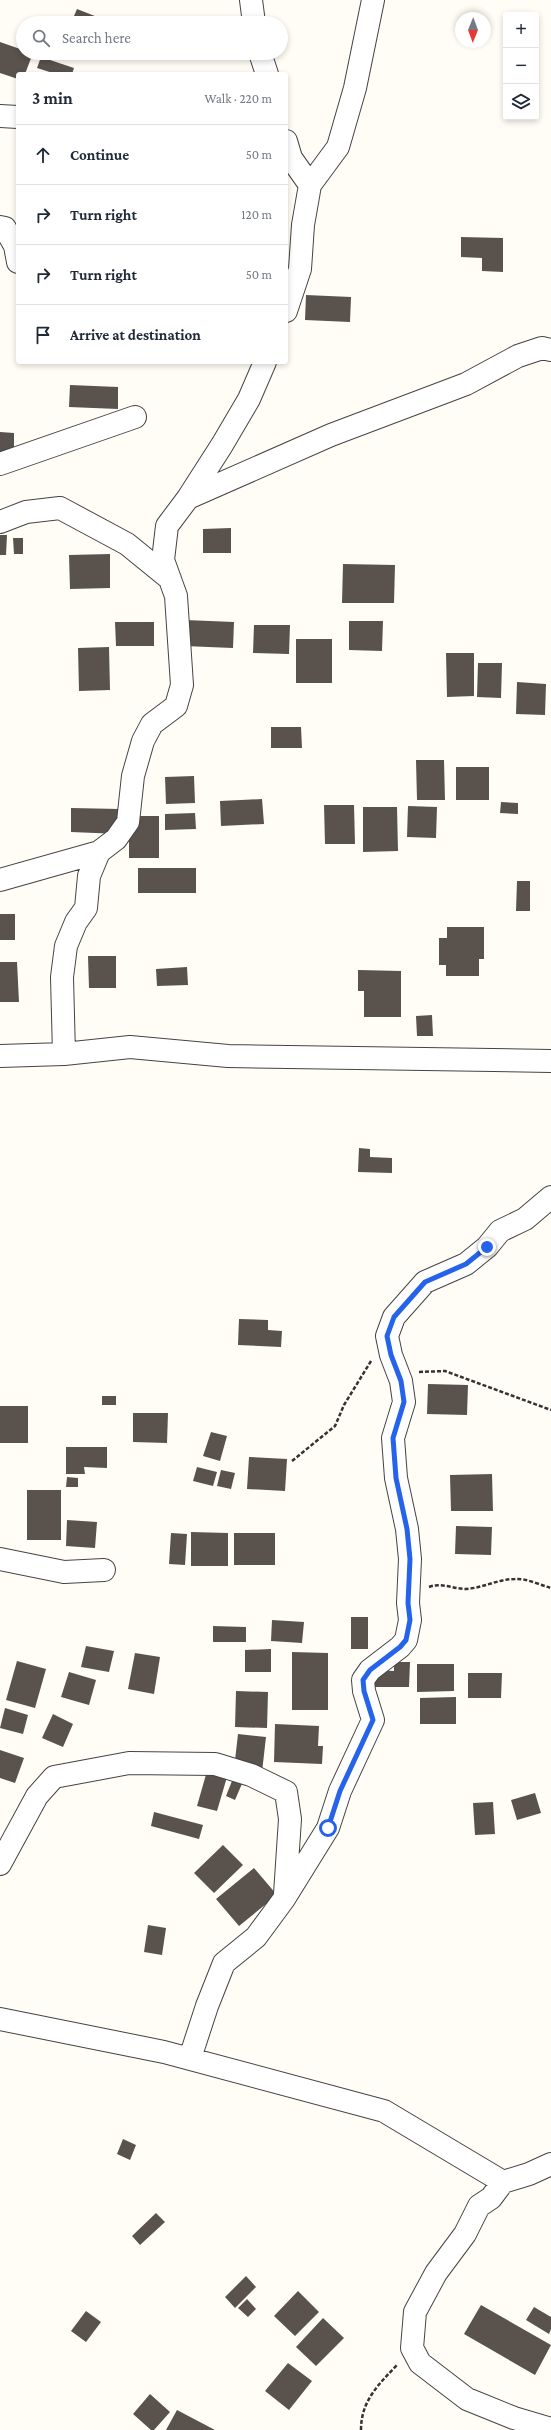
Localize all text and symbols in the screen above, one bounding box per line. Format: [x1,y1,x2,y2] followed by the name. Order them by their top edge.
[455,12,491,48] north arrow
[503,12,539,120] map controls
[503,12,539,48] button: +
[16,16,288,60] search box
[30,27,52,49] icon: search
[62,30,131,46] text: Search here
[503,48,539,84] button: −
[503,84,539,120] button: layers
[32,89,73,108] text: 3 min
[204,91,272,106] text: Walk · 220 m
[32,144,54,166] icon: ahead
[70,147,129,163] text: Continue
[246,147,272,162] text: 50 m
[32,204,54,226] icon: right
[70,207,137,223] text: Turn right
[241,207,272,222] text: 120 m
[32,264,54,286] icon: right
[70,267,137,283] text: Turn right
[246,267,272,282] text: 50 m
[32,324,54,346] icon: arrive
[70,327,201,343] text: Arrive at destination
[478,1238,496,1256] route end
[319,1819,337,1837] route start

